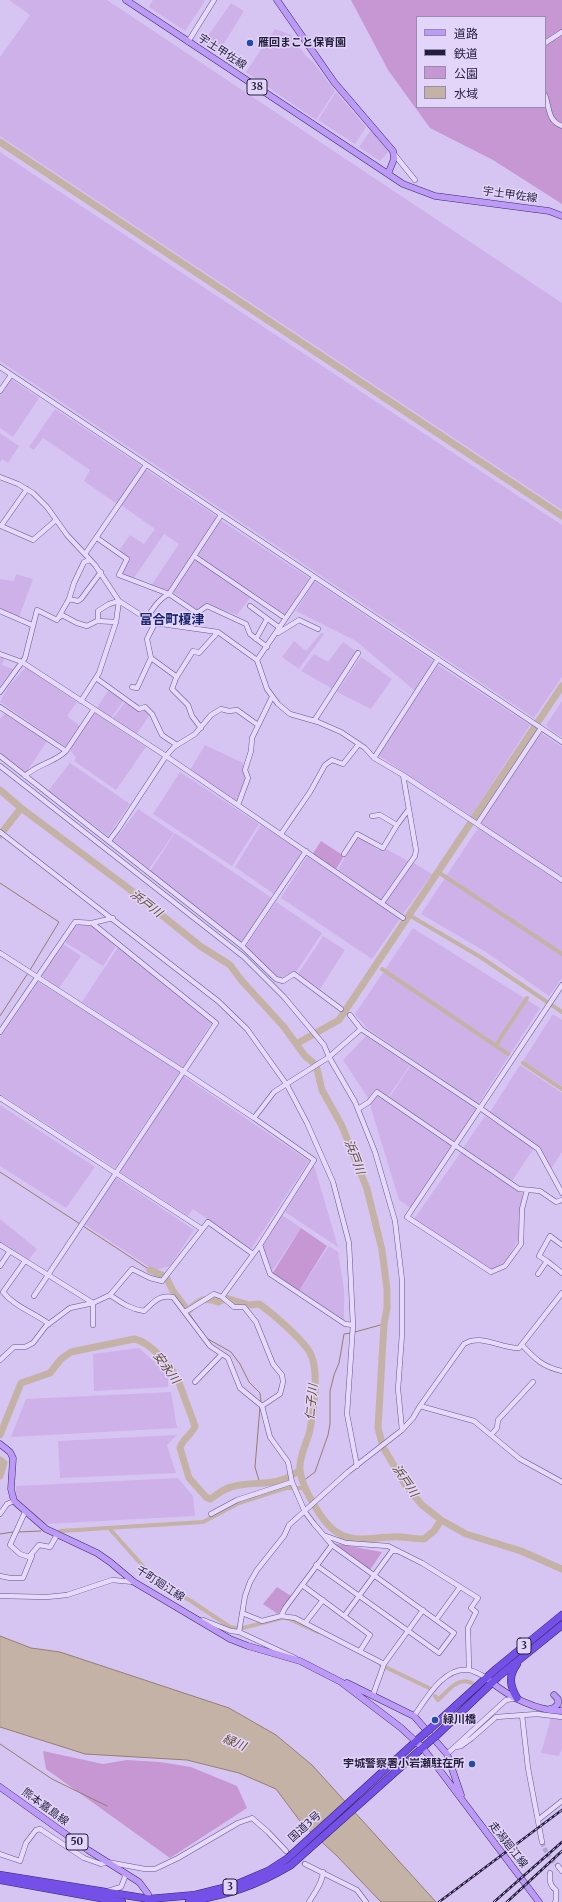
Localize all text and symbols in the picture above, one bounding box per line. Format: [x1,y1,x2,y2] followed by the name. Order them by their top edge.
[416,16,546,108] legend
[454,26,478,41] text: 道路
[195,31,249,73] street label: 宇土甲佐線
[258,36,346,50] place label: 雁回まこと保育園
[245,38,255,48] marker: 雁回まこと保育園
[454,46,478,61] text: 鉄道
[454,66,478,81] text: 公園
[247,79,267,95] road number: 38
[454,86,478,101] text: 水域
[482,185,538,205] street label: 宇土甲佐線
[140,612,204,628] district label: 富合町榎津
[127,887,165,921] water label: 浜戸川
[341,1138,367,1176] water label: 浜戸川
[150,1349,182,1387] water label: 安永川
[303,1383,321,1421] water label: 仁子川
[389,1462,421,1500] water label: 浜戸川
[133,1563,187,1605] street label: 千町廻江線
[517,1638,531,1654] road number: 3
[443,1713,476,1727] place label: 緑川橋
[430,1715,440,1725] marker: 緑川橋
[220,1732,248,1754] water label: 緑川
[343,1757,464,1771] place label: 宇城警察署小岩瀬駐在所
[467,1759,477,1769] marker: 宇城警察署小岩瀬駐在所
[19,1785,71,1829] street label: 熊本嘉島線
[286,1809,324,1845] street label: 国道3号
[486,1819,530,1871] street label: 走潟廻江線
[66,1834,88,1850] road number: 50
[223,1879,237,1895] road number: 3

